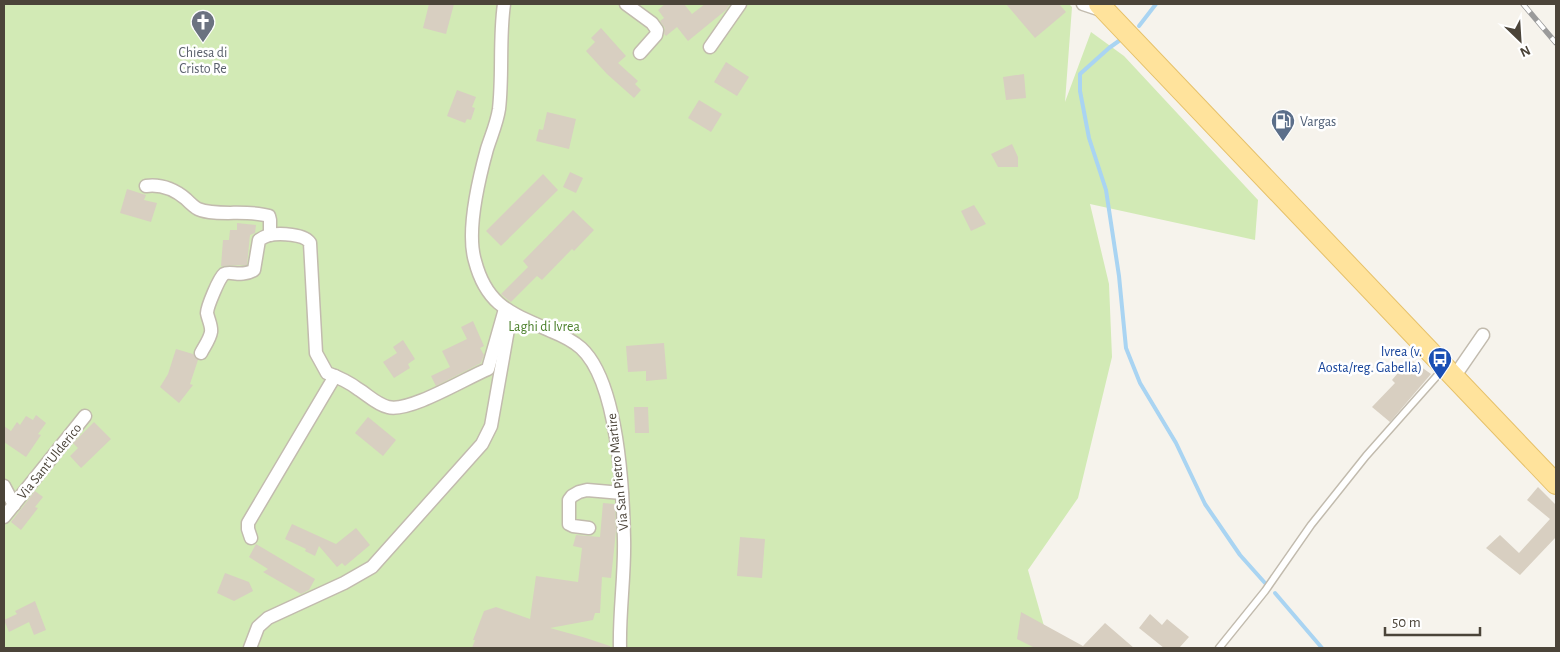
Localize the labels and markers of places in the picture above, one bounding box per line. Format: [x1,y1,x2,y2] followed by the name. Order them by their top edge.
[190,9,216,43] church icon: Chiesa di Cristo Re
[179,46,228,76] place label: Chiesa di Cristo Re
[1270,108,1296,142] fuel station icon: Vargas
[1300,115,1336,129] place label: Vargas
[1318,345,1422,375] place label: Ivrea (v. Aosta/reg. Gabella)
[1427,346,1453,380] bus stop icon: Ivrea (v. Aosta/reg. Gabella)

